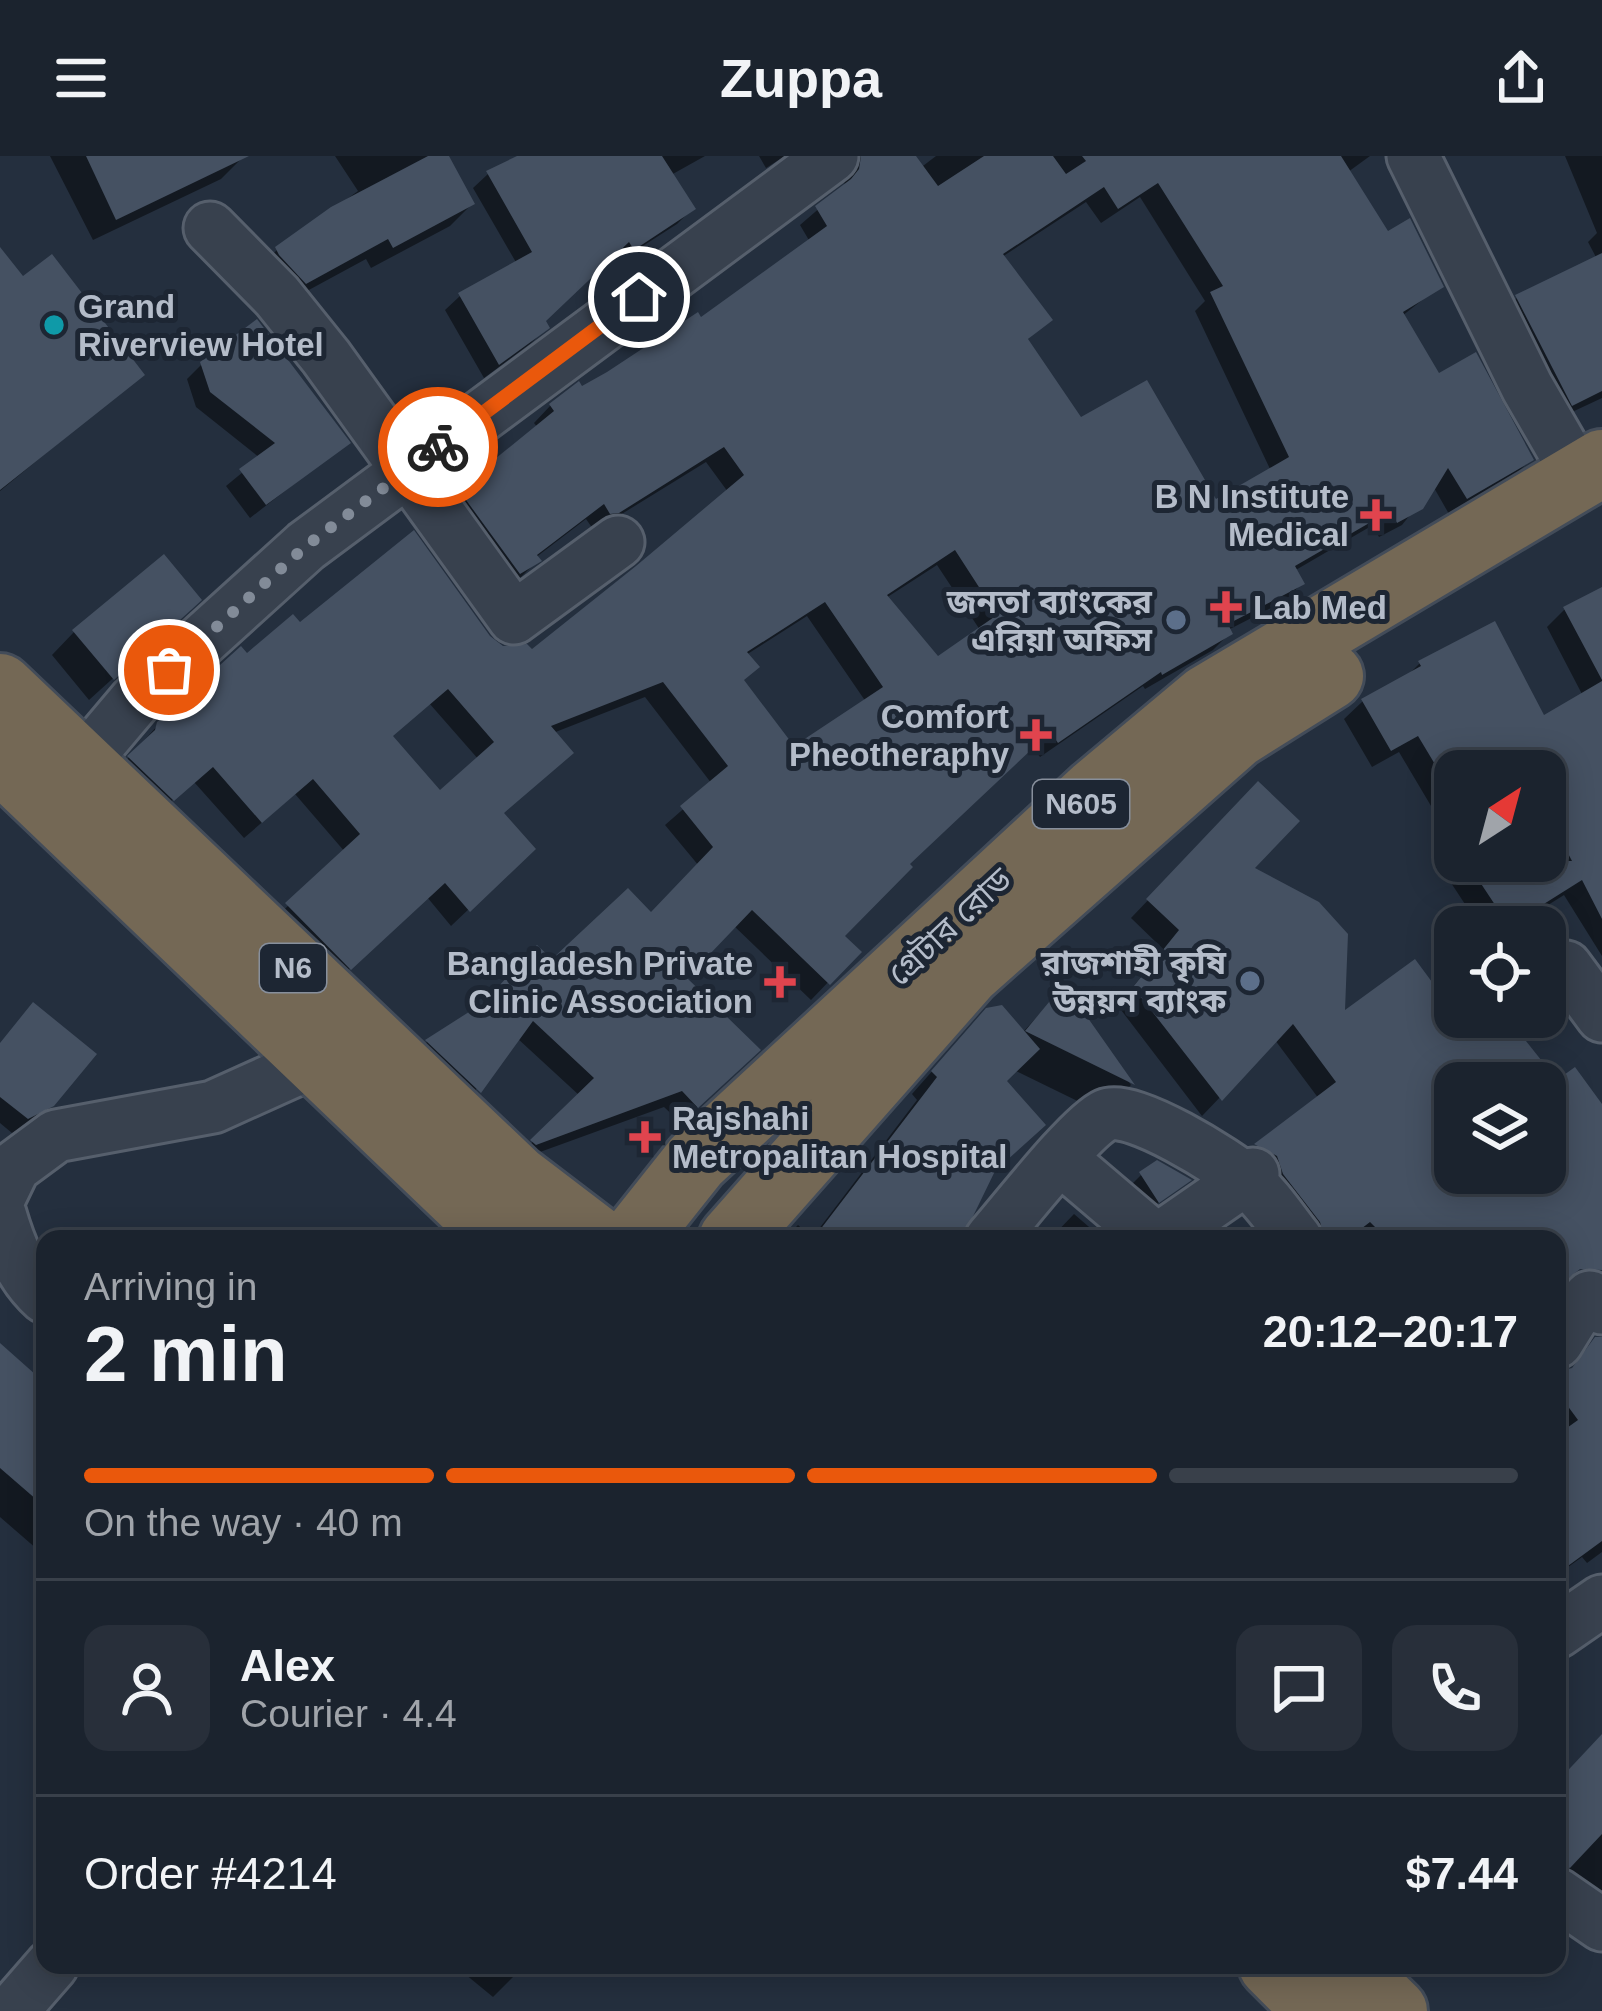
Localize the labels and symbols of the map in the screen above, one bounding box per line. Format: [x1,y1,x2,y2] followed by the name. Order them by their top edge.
[588,246,690,348] pin
[78,288,324,363] place label: Grand Riverview Hotel
[41,312,67,338] marker: Grand Riverview Hotel
[378,387,498,507] courier
[1155,478,1349,553] place label: B N Institute Medical
[1360,499,1392,531] marker: B N Institute Medical
[946,583,1153,658] place label: জনতা ব্যাংকের এরিয়া অফিস
[1253,589,1387,626] place label: Lab Med
[1210,591,1242,623] marker: Lab Med
[1163,607,1189,633] marker: জনতা ব্যাংকের এরিয়া অফিস
[118,619,220,721] pin
[789,698,1010,773] place label: Comfort Pheotheraphy
[1020,719,1052,751] marker: Comfort Pheotheraphy
[1434,750,1566,882] north arrow
[1033,780,1129,828] road number: N605
[880,859,1019,993] street label: গ্রেটার রোড
[260,944,326,992] road number: N6
[1040,944,1227,1019] place label: রাজশাহী কৃষি উন্নয়ন ব্যাংক
[447,945,753,1020] place label: Bangladesh Private Clinic Association
[764,966,796,998] marker: Bangladesh Private Clinic Association
[1237,968,1263,994] marker: রাজশাহী কৃষি উন্নয়ন ব্যাংক
[672,1100,1008,1175] place label: Rajshahi Metropalitan Hospital
[629,1121,661,1153] marker: Rajshahi Metropalitan Hospital

